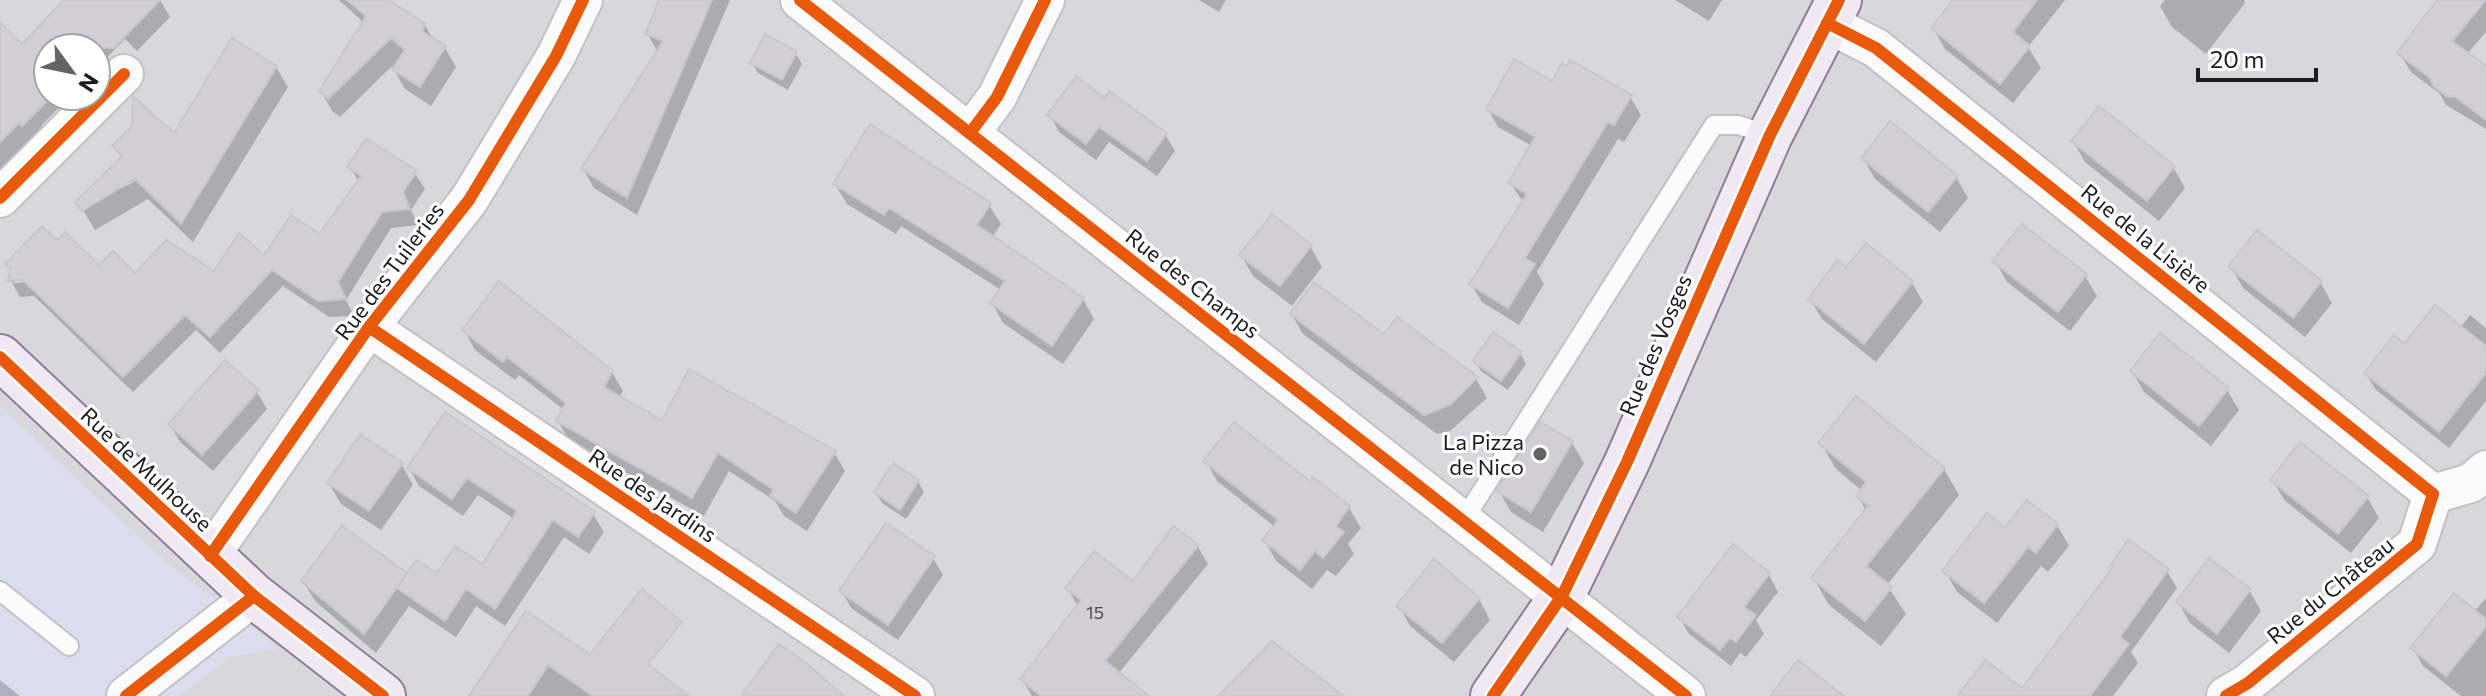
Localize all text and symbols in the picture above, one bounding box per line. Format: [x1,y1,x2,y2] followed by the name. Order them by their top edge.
[32,32,112,112] north arrow
[2198,32,2316,82] scale bar
[2210,44,2264,73] text: 20 m
[73,69,105,97] text: N
[2076,178,2216,298] street label: Rue de la Lisière
[329,197,449,345] street label: Rue des Tuileries
[1121,222,1265,344] street label: Rue des Champs
[1613,270,1697,420] street label: Rue des Vosges
[76,401,218,537] street label: Rue de Mulhouse
[1443,428,1524,480] place label: La Pizza de Nico
[584,442,722,548] street label: Rue des Jardins
[1531,445,1549,463] marker: La Pizza de Nico
[2261,531,2399,649] street label: Rue du Château
[1086,601,1104,623] house number: 15

